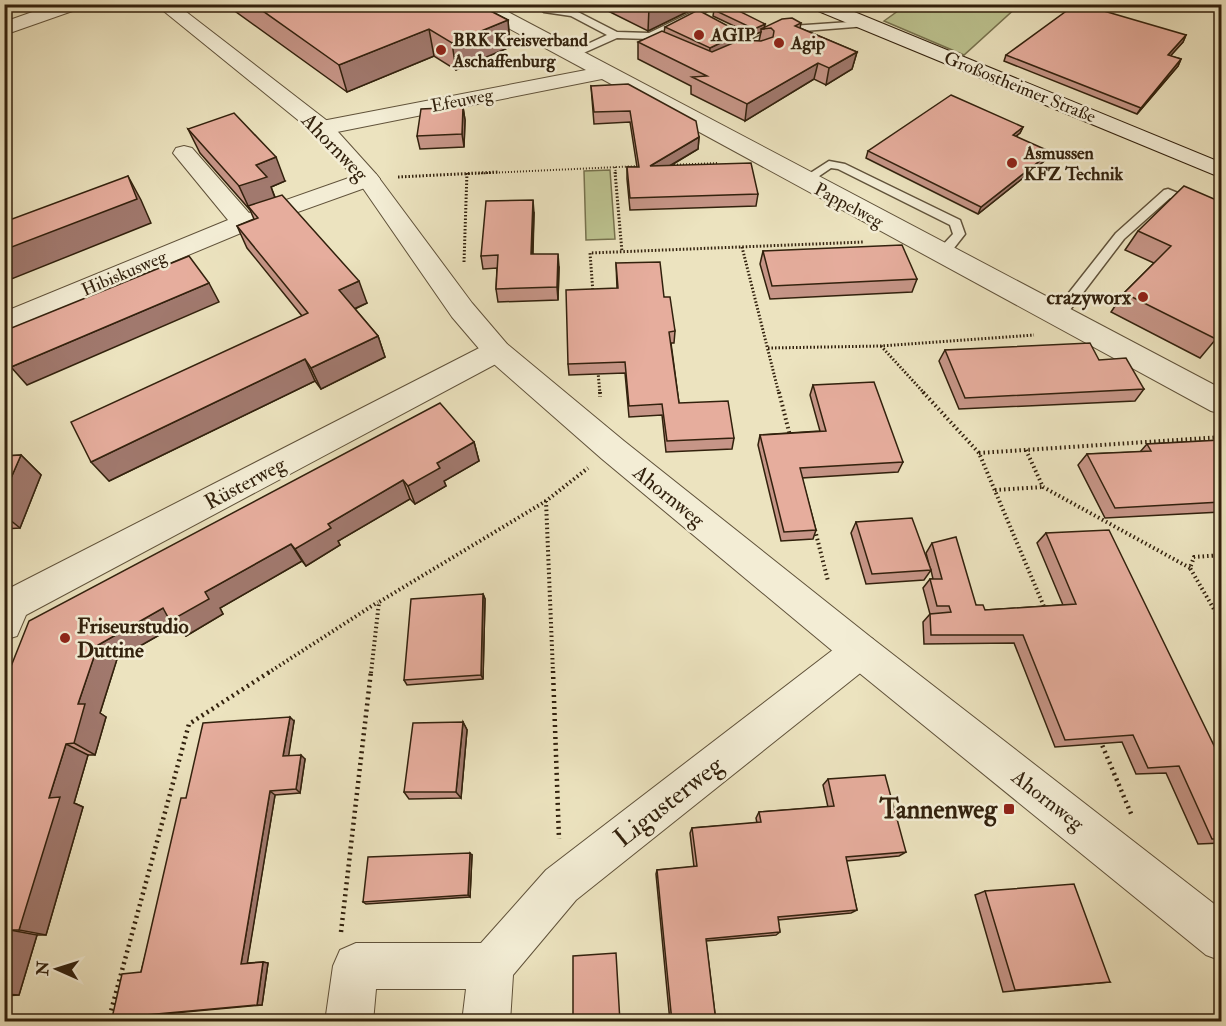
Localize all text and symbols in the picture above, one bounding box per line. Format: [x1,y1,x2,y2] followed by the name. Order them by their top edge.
[710,24,756,47] place label: AGIP
[692,28,706,42] marker: AGIP
[452,29,588,73] place label: BRK Kreisverband Aschaffenburg
[790,32,825,55] place label: Agip
[772,36,786,50] marker: Agip
[434,43,448,57] marker: BRK Kreisverband Aschaffenburg
[941,47,1099,129] street label: Großostheimer Straße
[429,83,496,118] street label: Efeuweg
[295,107,374,188] street label: Ahornweg
[1023,142,1124,186] place label: Asmussen KFZ Technik
[1005,156,1019,170] marker: Asmussen KFZ Technik
[810,178,888,234] street label: Pappelweg
[78,245,171,302] street label: Hibiskusweg
[1047,284,1132,311] place label: crazyworx
[1136,290,1150,304] marker: crazyworx
[200,451,291,516] street label: Rüsterweg
[626,459,711,534] street label: Ahornweg
[77,613,189,664] place label: Friseurstudio Duttine
[58,631,72,645] marker: Friseurstudio Duttine
[608,749,730,854] street label: Ligusterweg
[1005,763,1090,838] street label: Ahornweg
[879,794,998,827] place label: Tannenweg
[1002,802,1016,816] marker: Tannenweg
[27,939,87,999] north arrow
[33,960,53,977] text: N

